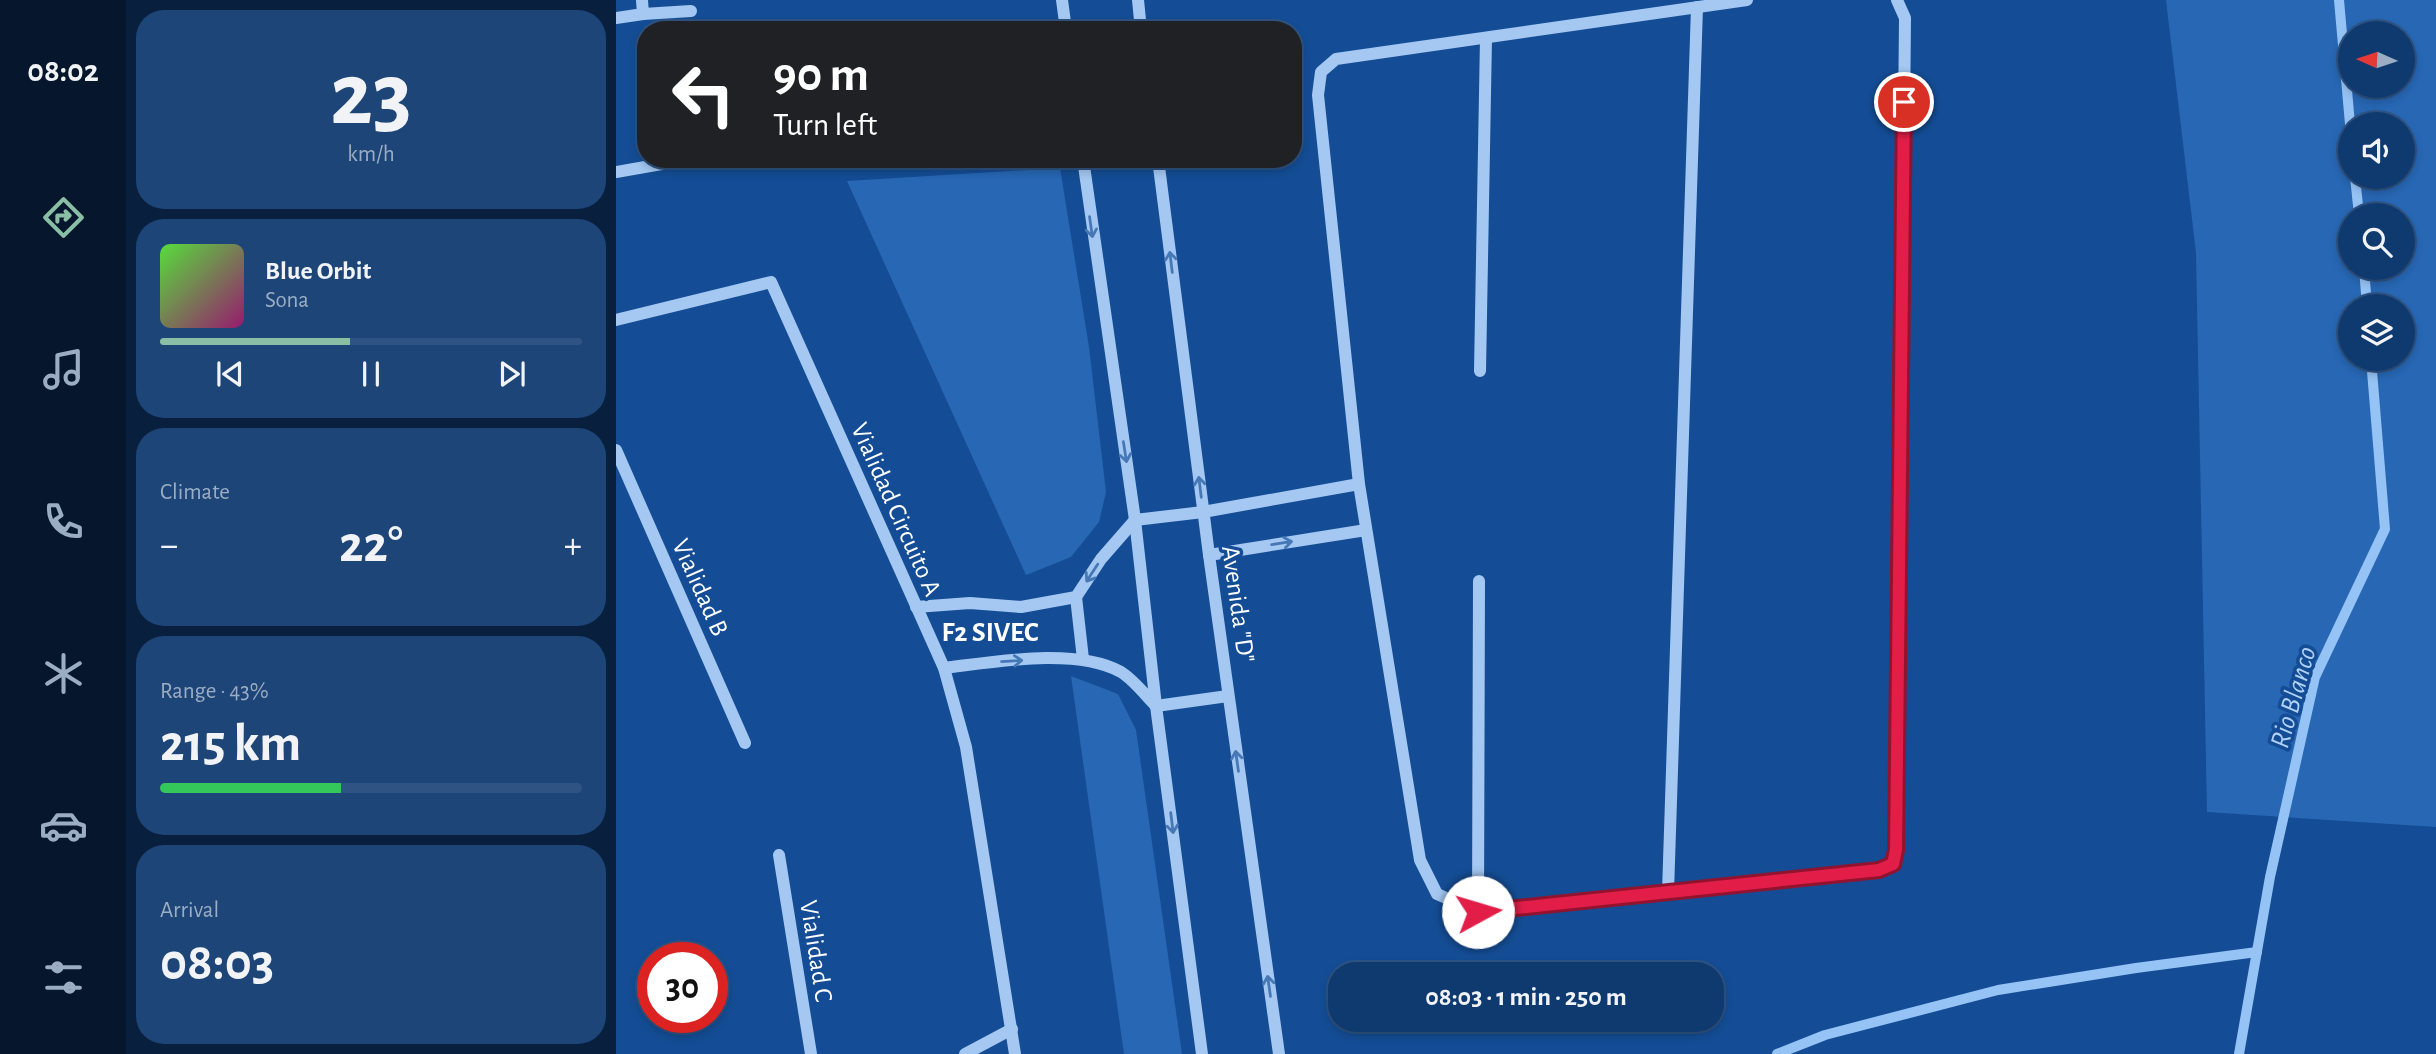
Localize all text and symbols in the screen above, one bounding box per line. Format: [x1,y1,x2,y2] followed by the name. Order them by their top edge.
[2338,21,2415,98] north arrow
[2338,21,2415,371] map controls
[658,49,749,140] icon: left
[330,50,412,141] text: 23
[773,51,869,100] text: 90 m
[27,55,99,87] text: 08:02
[1874,72,1934,132] pin
[1885,83,1923,121] icon: arrive
[773,109,877,141] text: Turn left
[2338,112,2415,189] button: sound
[347,143,395,166] text: km/h
[39,193,88,242] icon: directions
[2338,203,2415,280] button: search
[1085,215,1098,238] one-way arrow
[1165,251,1178,273] one-way arrow
[265,258,371,284] text: Blue Orbit
[265,289,309,312] text: Sona
[2338,294,2415,371] button: layers
[39,345,88,394] icon: music
[211,355,249,393] icon: previous
[352,355,390,393] icon: pause
[493,355,531,393] icon: next
[846,419,946,600] street label: Vialidad Circuito A
[1118,440,1131,463] one-way arrow
[1193,476,1206,499] one-way arrow
[160,481,230,504] text: Climate
[39,497,88,546] icon: phone
[339,519,403,571] text: 22°
[160,527,178,565] text: −
[564,527,582,565] text: +
[667,535,733,640] street label: Vialidad B
[1270,536,1293,549] one-way arrow
[1217,544,1259,664] street label: Avenida "D"
[1085,562,1099,582] one-way arrow
[942,619,1039,647] district label: F2 SIVEC
[2266,644,2322,751] water label: Rio Blanco
[39,649,88,698] icon: climate
[1000,654,1023,667] one-way arrow
[160,680,269,703] text: Range · 43%
[160,718,301,770] text: 215 km
[1231,750,1244,773] one-way arrow
[39,801,88,850] icon: car
[1165,812,1178,834] one-way arrow
[1441,875,1515,949] position arrow
[160,899,219,922] text: Arrival
[795,899,837,1004] street label: Vialidad C
[160,937,274,989] text: 08:03
[637,942,728,1033] speed limit sign: 30
[39,953,88,1002] icon: filters
[1262,976,1275,998] one-way arrow
[1425,984,1627,1010] text: 08:03 · 1 min · 250 m

